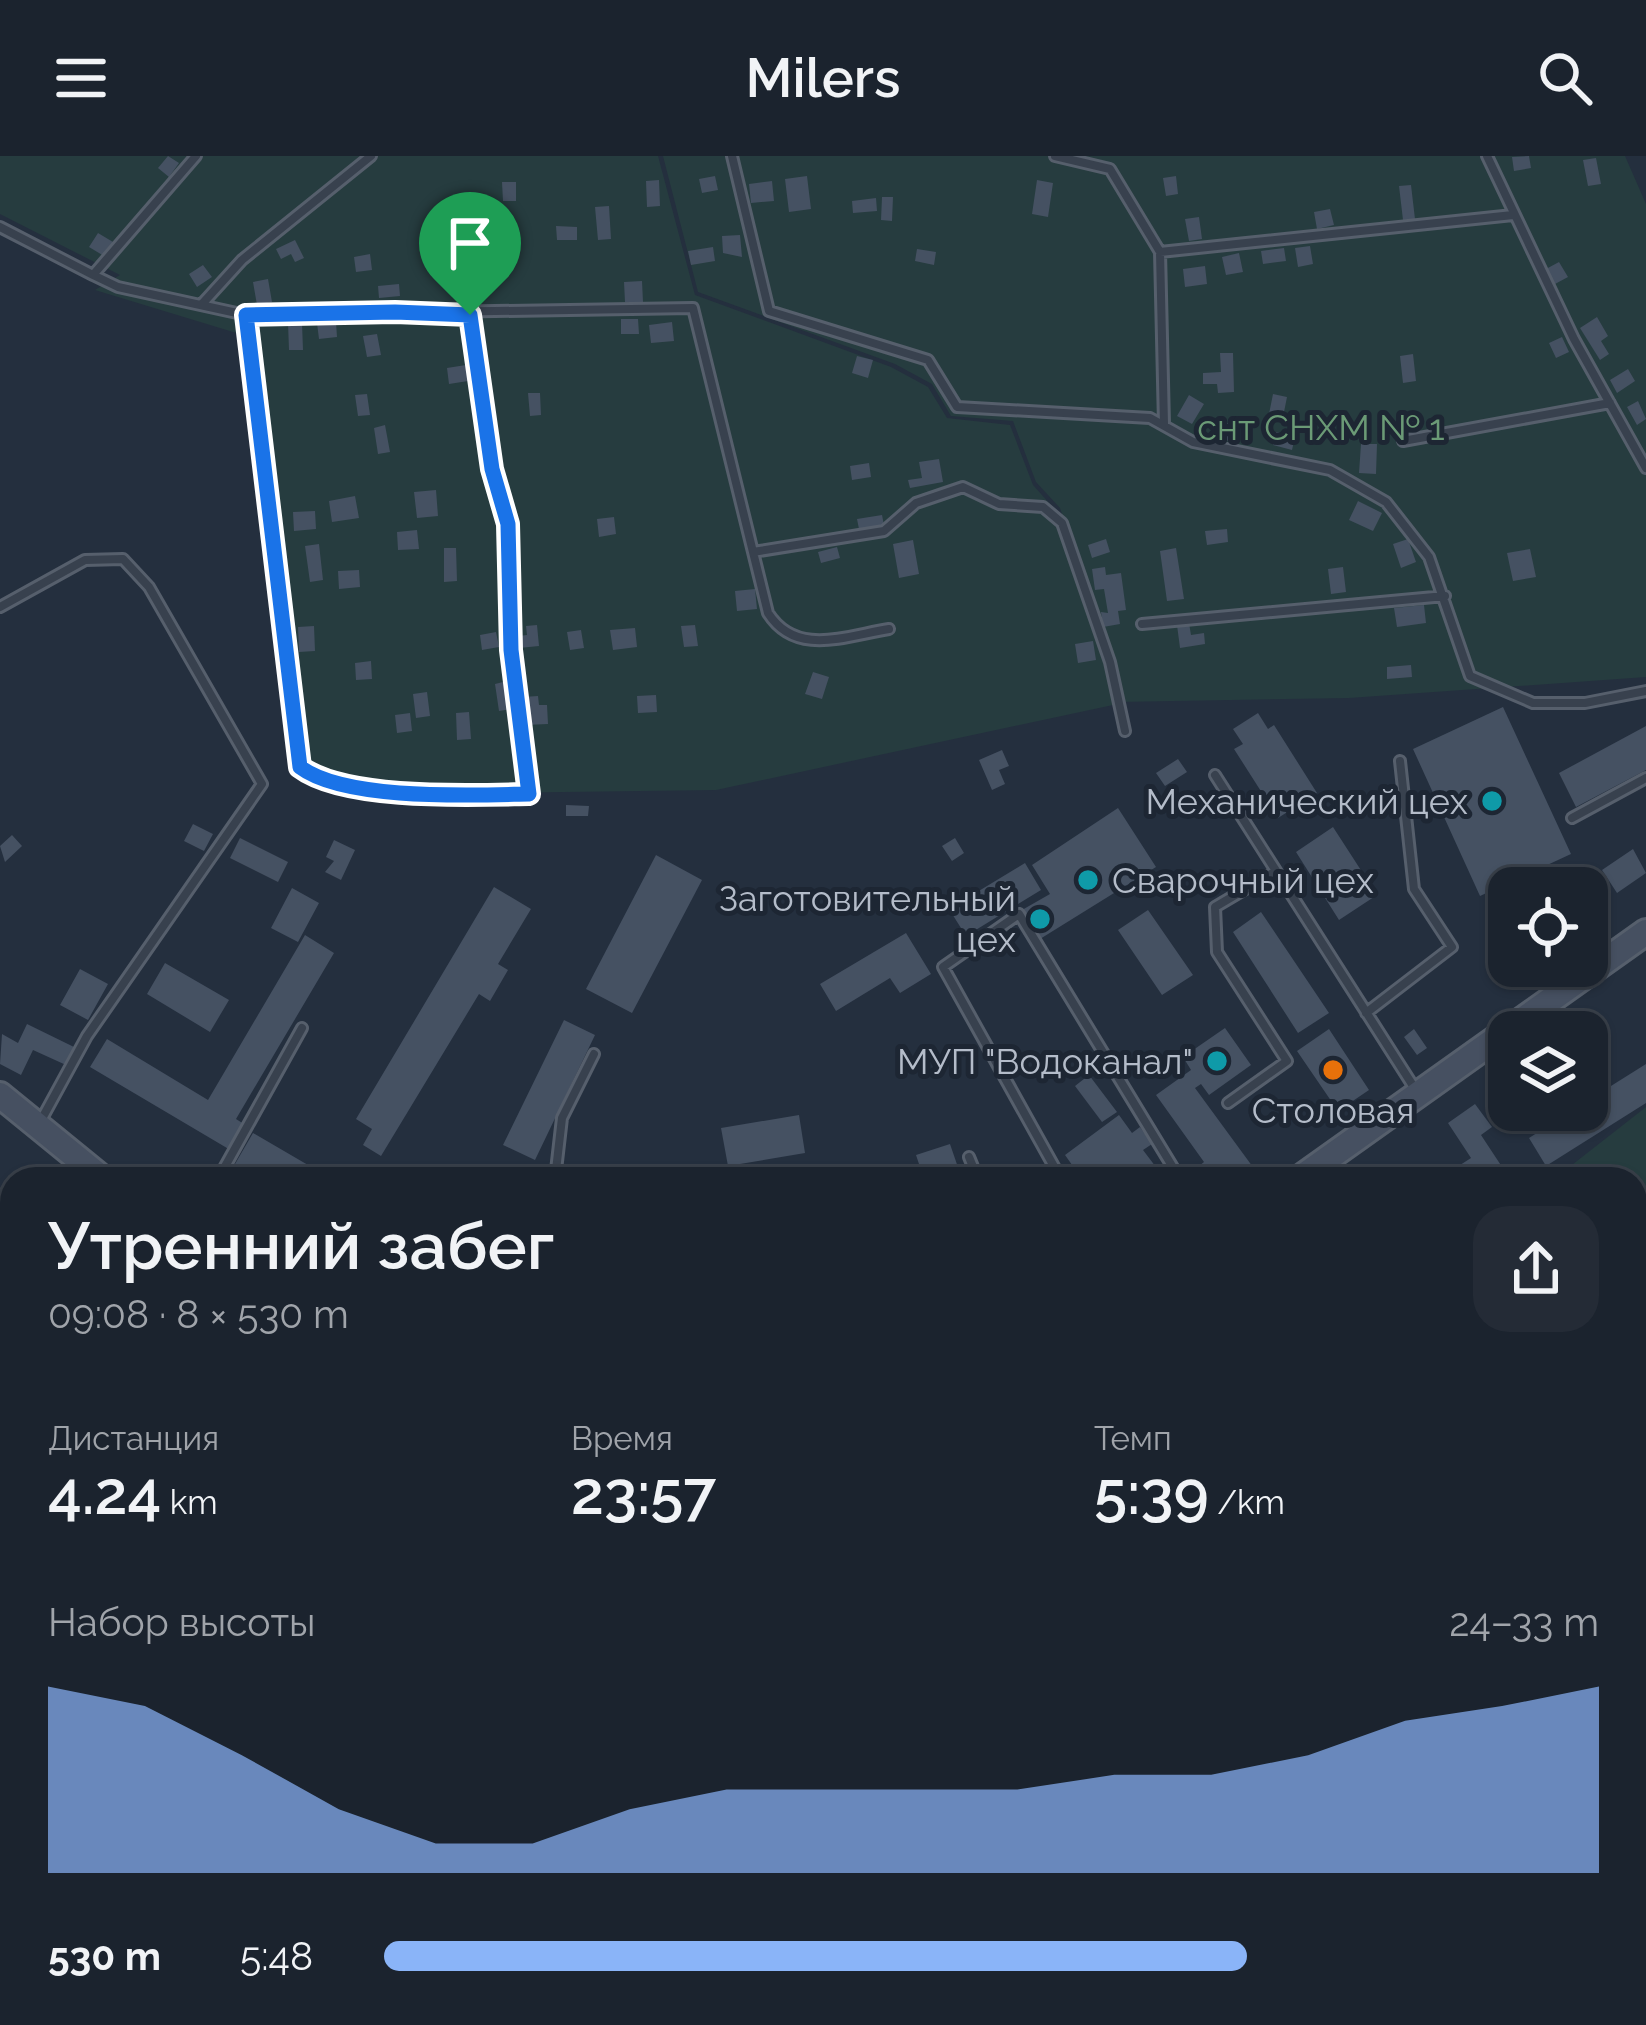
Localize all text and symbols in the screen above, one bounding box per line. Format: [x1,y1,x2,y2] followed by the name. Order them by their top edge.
[48,45,114,111] icon: menu
[1532,45,1598,111] icon: search
[745,46,901,110] text: Milers
[419,192,521,315] pin
[437,210,503,276] icon: arrive
[1197,406,1445,448] park label: снт СНХМ № 1
[1145,780,1468,822] place label: Механический цех
[1479,788,1505,814] marker: Механический цех
[1112,859,1374,901] place label: Сварочный цех
[1075,867,1101,893] marker: Сварочный цех
[1488,867,1608,1131] map controls
[1488,867,1608,987] button: locate
[718,877,1016,960] place label: Заготовительный цех
[1027,906,1053,932] marker: Заготовительный цех
[1488,1011,1608,1131] button: layers
[897,1040,1193,1082] place label: МУП "Водоканал"
[1204,1048,1230,1074] marker: МУП "Водоканал"
[1320,1057,1346,1083] marker: Столовая
[1252,1089,1414,1131] place label: Столовая
[1473,1206,1599,1332] button: share
[48,1207,554,1284] text: Утренний забег
[48,1291,349,1337] text: 09:08 · 8 × 530 m
[48,1419,219,1458] text: Дистанция
[571,1419,673,1458] text: Время
[1094,1419,1172,1458] text: Темп
[48,1458,161,1528] text: 4.24
[571,1458,716,1528] text: 23:57
[1094,1458,1209,1528] text: 5:39
[161,1483,218,1522] text: km
[1209,1483,1285,1522] text: /km
[48,1599,316,1645] text: Набор высоты
[1449,1599,1599,1645] text: 24–33 m
[48,1933,161,1979] text: 530 m
[240,1933,313,1979] text: 5:48

